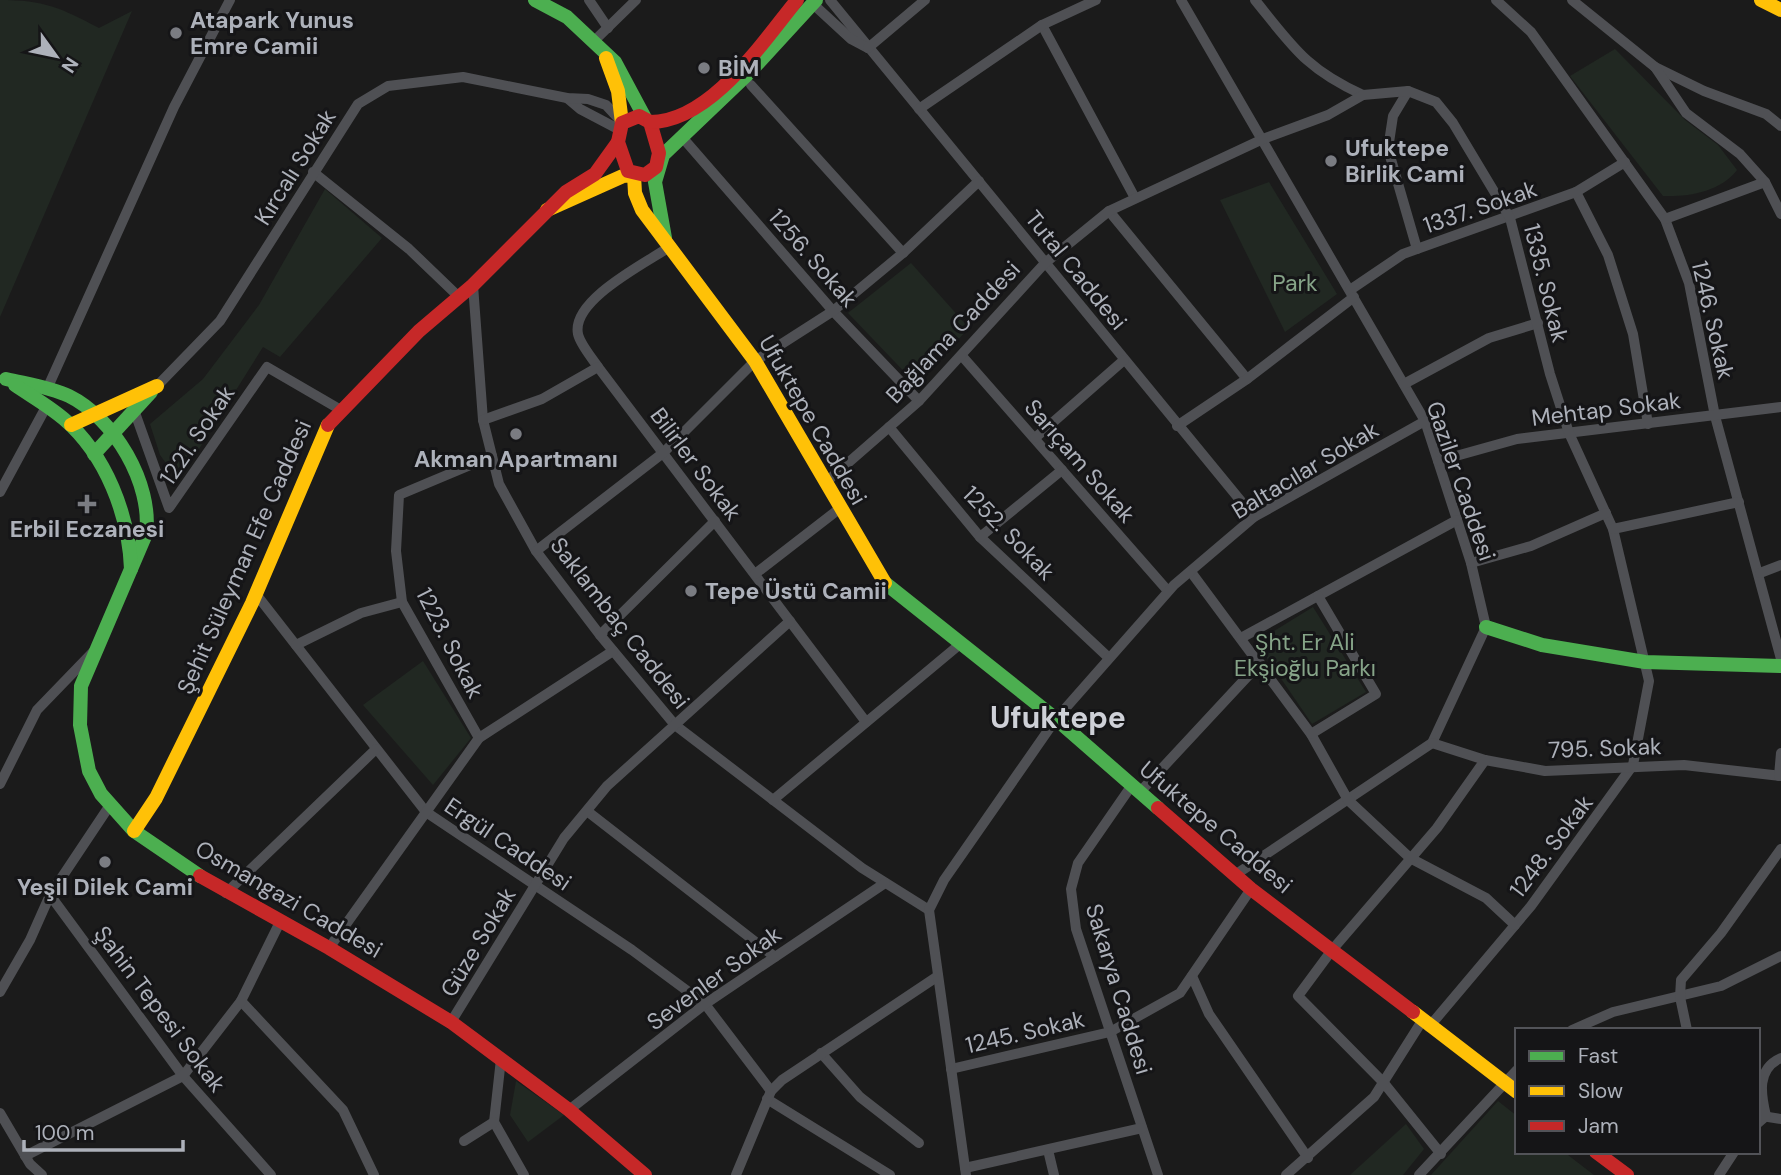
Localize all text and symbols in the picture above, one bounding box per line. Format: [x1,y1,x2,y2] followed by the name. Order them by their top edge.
[190,5,354,61] place label: Atapark Yunus Emre Camii
[21,21,91,91] north arrow
[168,25,184,41] marker: Atapark Yunus Emre Camii
[56,52,84,78] text: N
[718,53,759,83] place label: BİM
[696,60,712,76] marker: BİM
[247,103,343,231] street label: Kırcalı Sokak
[1345,133,1465,189] place label: Ufuktepe Birlik Cami
[1323,153,1339,169] marker: Ufuktepe Birlik Cami
[1419,173,1541,240] street label: 1337. Sokak
[762,202,864,314] street label: 1256. Sokak
[1019,204,1133,336] street label: Tutal Caddesi
[1517,220,1575,346] street label: 1335. Sokak
[879,254,1027,410] street label: Bağlama Caddesi
[1685,258,1741,383] street label: 1246. Sokak
[1272,268,1318,298] park label: Park
[752,330,874,510] street label: Ufuktepe Caddesi
[153,379,242,491] street label: 1221. Sokak
[1530,385,1683,433] street label: Mehtap Sokak
[1018,393,1142,529] street label: Sarıçam Sokak
[1420,397,1502,565] street label: Gaziler Caddesi
[644,401,749,527] street label: Bilirler Sokak
[1226,414,1384,526] street label: Baltacılar Sokak
[170,415,318,699] street label: Şehit Süleyman Efe Caddesi
[508,426,524,442] marker: Akman Apartmanı
[414,444,618,474] place label: Akman Apartmanı
[956,479,1062,587] street label: 1252. Sokak
[79,496,95,512] marker: Erbil Eczanesi
[10,514,164,544] place label: Erbil Eczanesi
[544,531,696,715] street label: Saklambaç Caddesi
[705,576,887,606] place label: Tepe Üstü Camii
[409,582,491,704] street label: 1223. Sokak
[683,583,699,599] marker: Tepe Üstü Camii
[1234,627,1376,683] park label: Şht. Er Ali Ekşioğlu Parkı
[990,698,1126,737] district label: Ufuktepe
[1548,731,1663,765] street label: 795. Sokak
[1133,754,1299,900] street label: Ufuktepe Caddesi
[1503,788,1600,903] street label: 1248. Sokak
[439,791,577,897] street label: Ergül Caddesi
[190,833,388,965] street label: Osmangazi Caddesi
[97,854,113,870] marker: Yeşil Dilek Cami
[17,872,193,902] place label: Yeşil Dilek Cami
[433,881,523,1002] street label: Güze Sokak
[1079,900,1159,1078] street label: Sakarya Caddesi
[641,919,788,1037] street label: Sevenler Sokak
[88,920,233,1099] street label: Şahin Tepesi Sokak
[963,1004,1088,1060] street label: 1245. Sokak
[1515,1028,1760,1154] legend
[1578,1042,1618,1070] text: Fast
[1578,1077,1623,1105] text: Slow
[24,1108,184,1152] scale bar
[1578,1112,1619,1140] text: Jam
[35,1119,95,1147] text: 100 m

